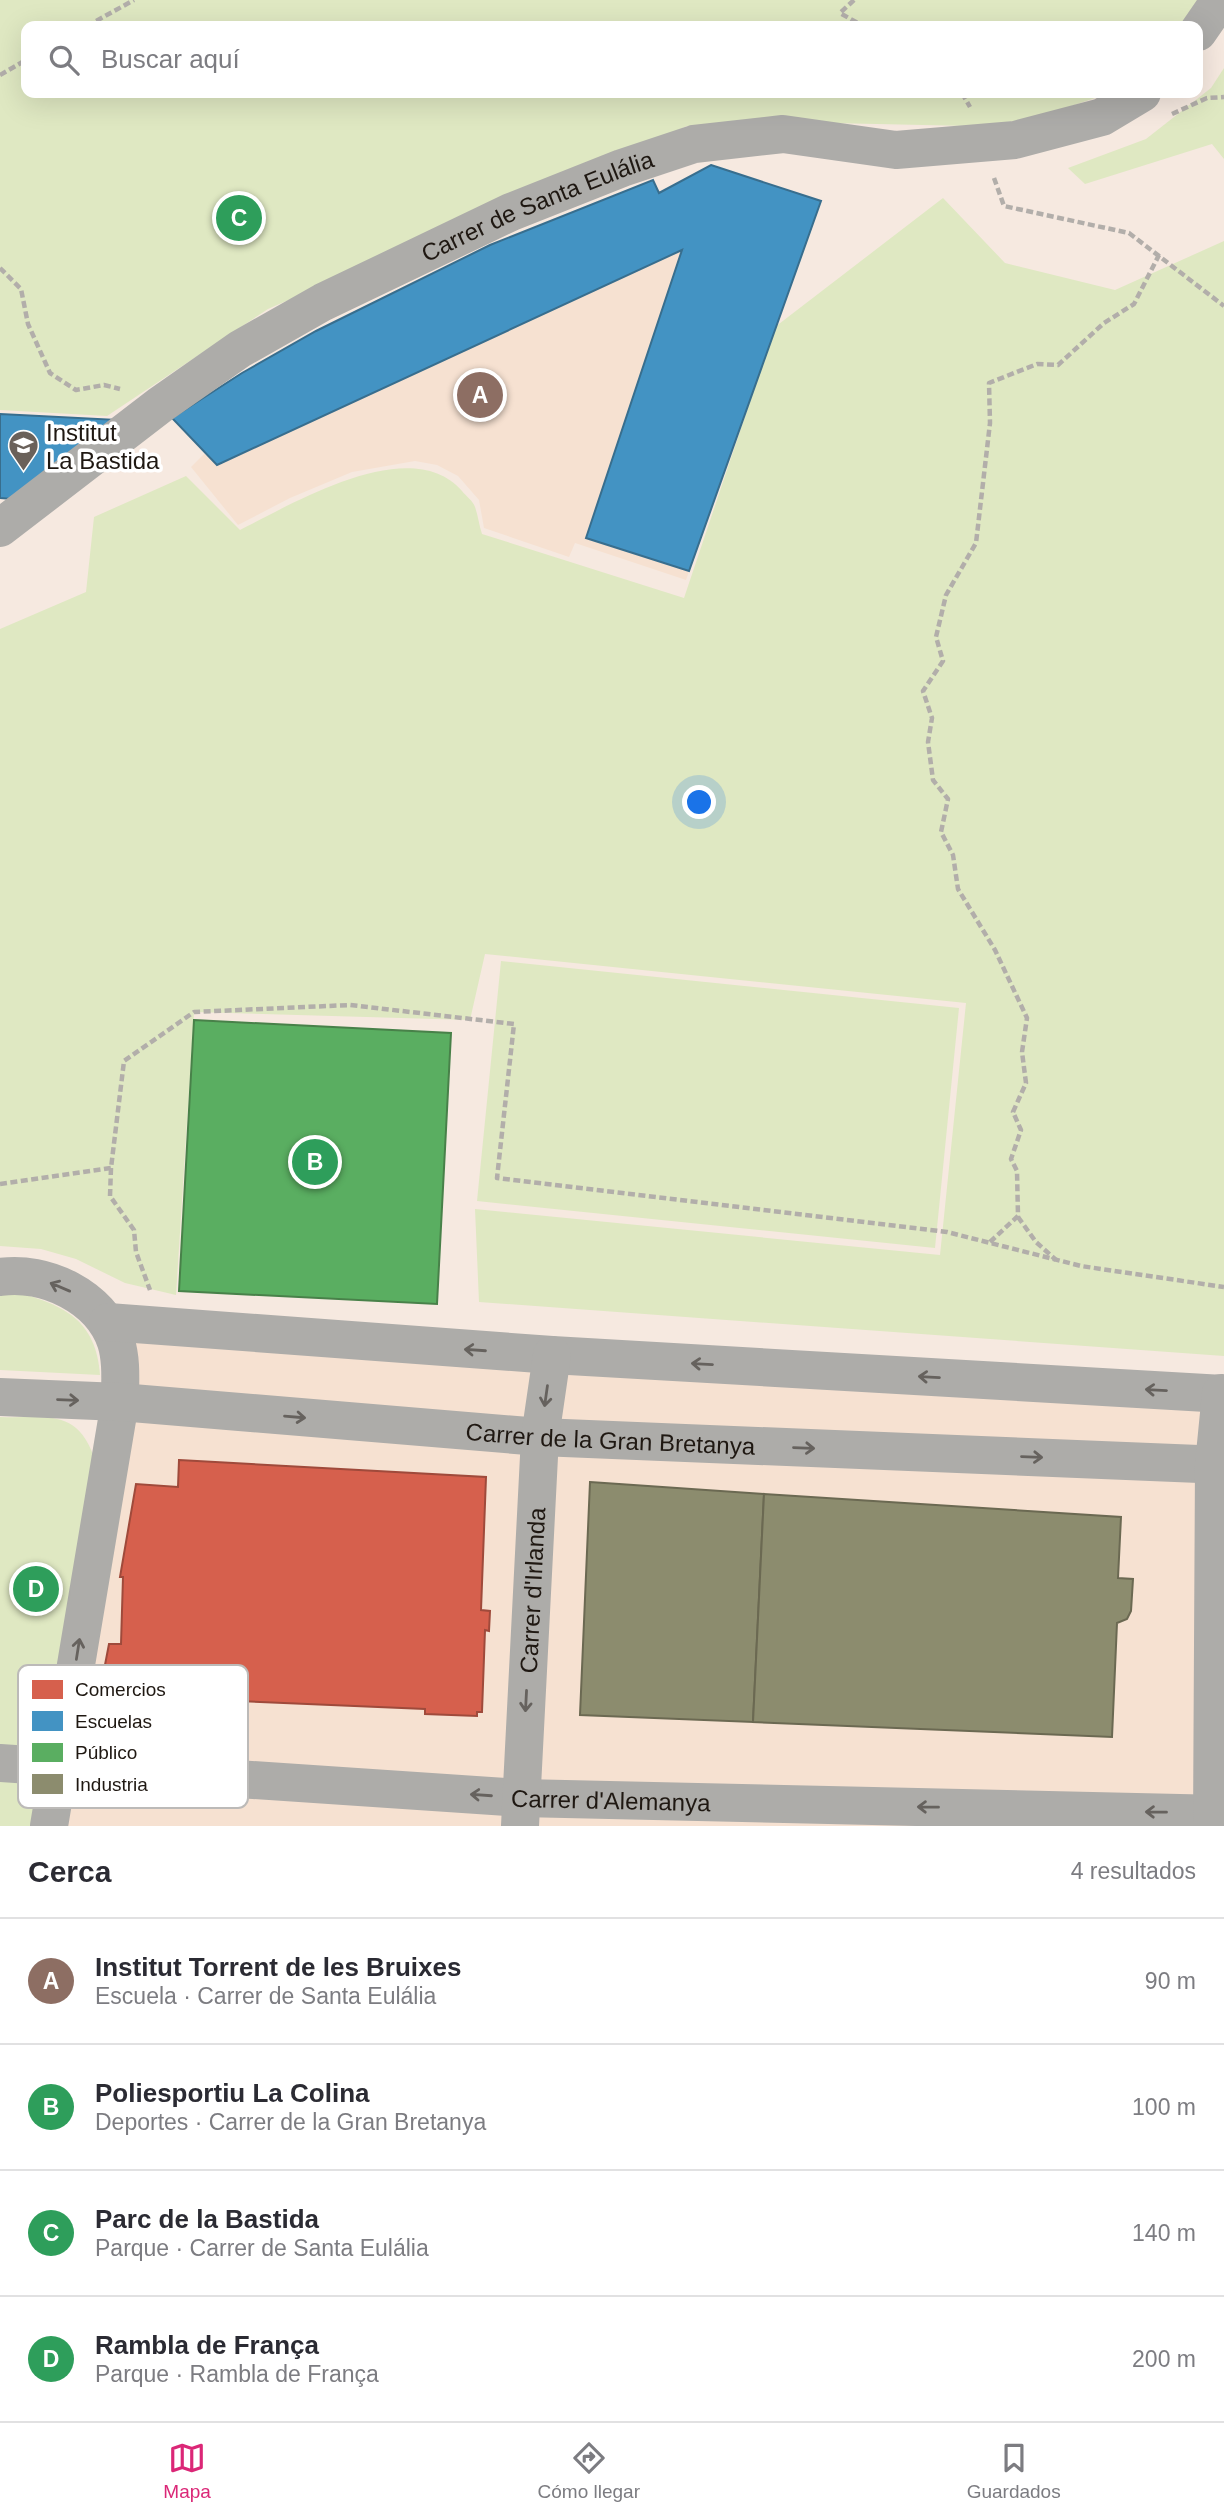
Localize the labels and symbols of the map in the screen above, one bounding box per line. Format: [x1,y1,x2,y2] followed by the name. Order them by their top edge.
[417,145,657,267] street label: Carrer de Santa Eulália
[216,192,262,244] pin: C
[457,369,503,421] pin: A
[46,419,160,474] place label: Institut La Bastida
[6,429,40,473] school or university icon: Institut La Bastida
[682,785,716,819] your location
[292,1136,338,1188] pin: B
[50,1280,71,1293] one-way arrow
[464,1343,486,1356] one-way arrow
[691,1357,713,1370] one-way arrow
[917,1370,940,1383] one-way arrow
[1145,1383,1168,1396] one-way arrow
[539,1385,552,1407] one-way arrow
[56,1393,79,1406] one-way arrow
[283,1411,306,1424] one-way arrow
[465,1417,756,1459] street label: Carrer de la Gran Bretanya
[793,1441,816,1454] one-way arrow
[1020,1450,1043,1463] one-way arrow
[514,1506,550,1674] street label: Carrer d'Irlanda
[13,1563,59,1615] pin: D
[72,1638,85,1661] one-way arrow
[18,1665,248,1808] legend
[75,1679,166,1700] text: Comercios
[519,1689,532,1712] one-way arrow
[75,1711,152,1732] text: Escuelas
[75,1742,137,1763] text: Público
[75,1774,148,1795] text: Industria
[510,1784,711,1816] street label: Carrer d'Alemanya
[470,1788,492,1801] one-way arrow
[917,1800,940,1814] one-way arrow
[1145,1806,1168,1819] one-way arrow

